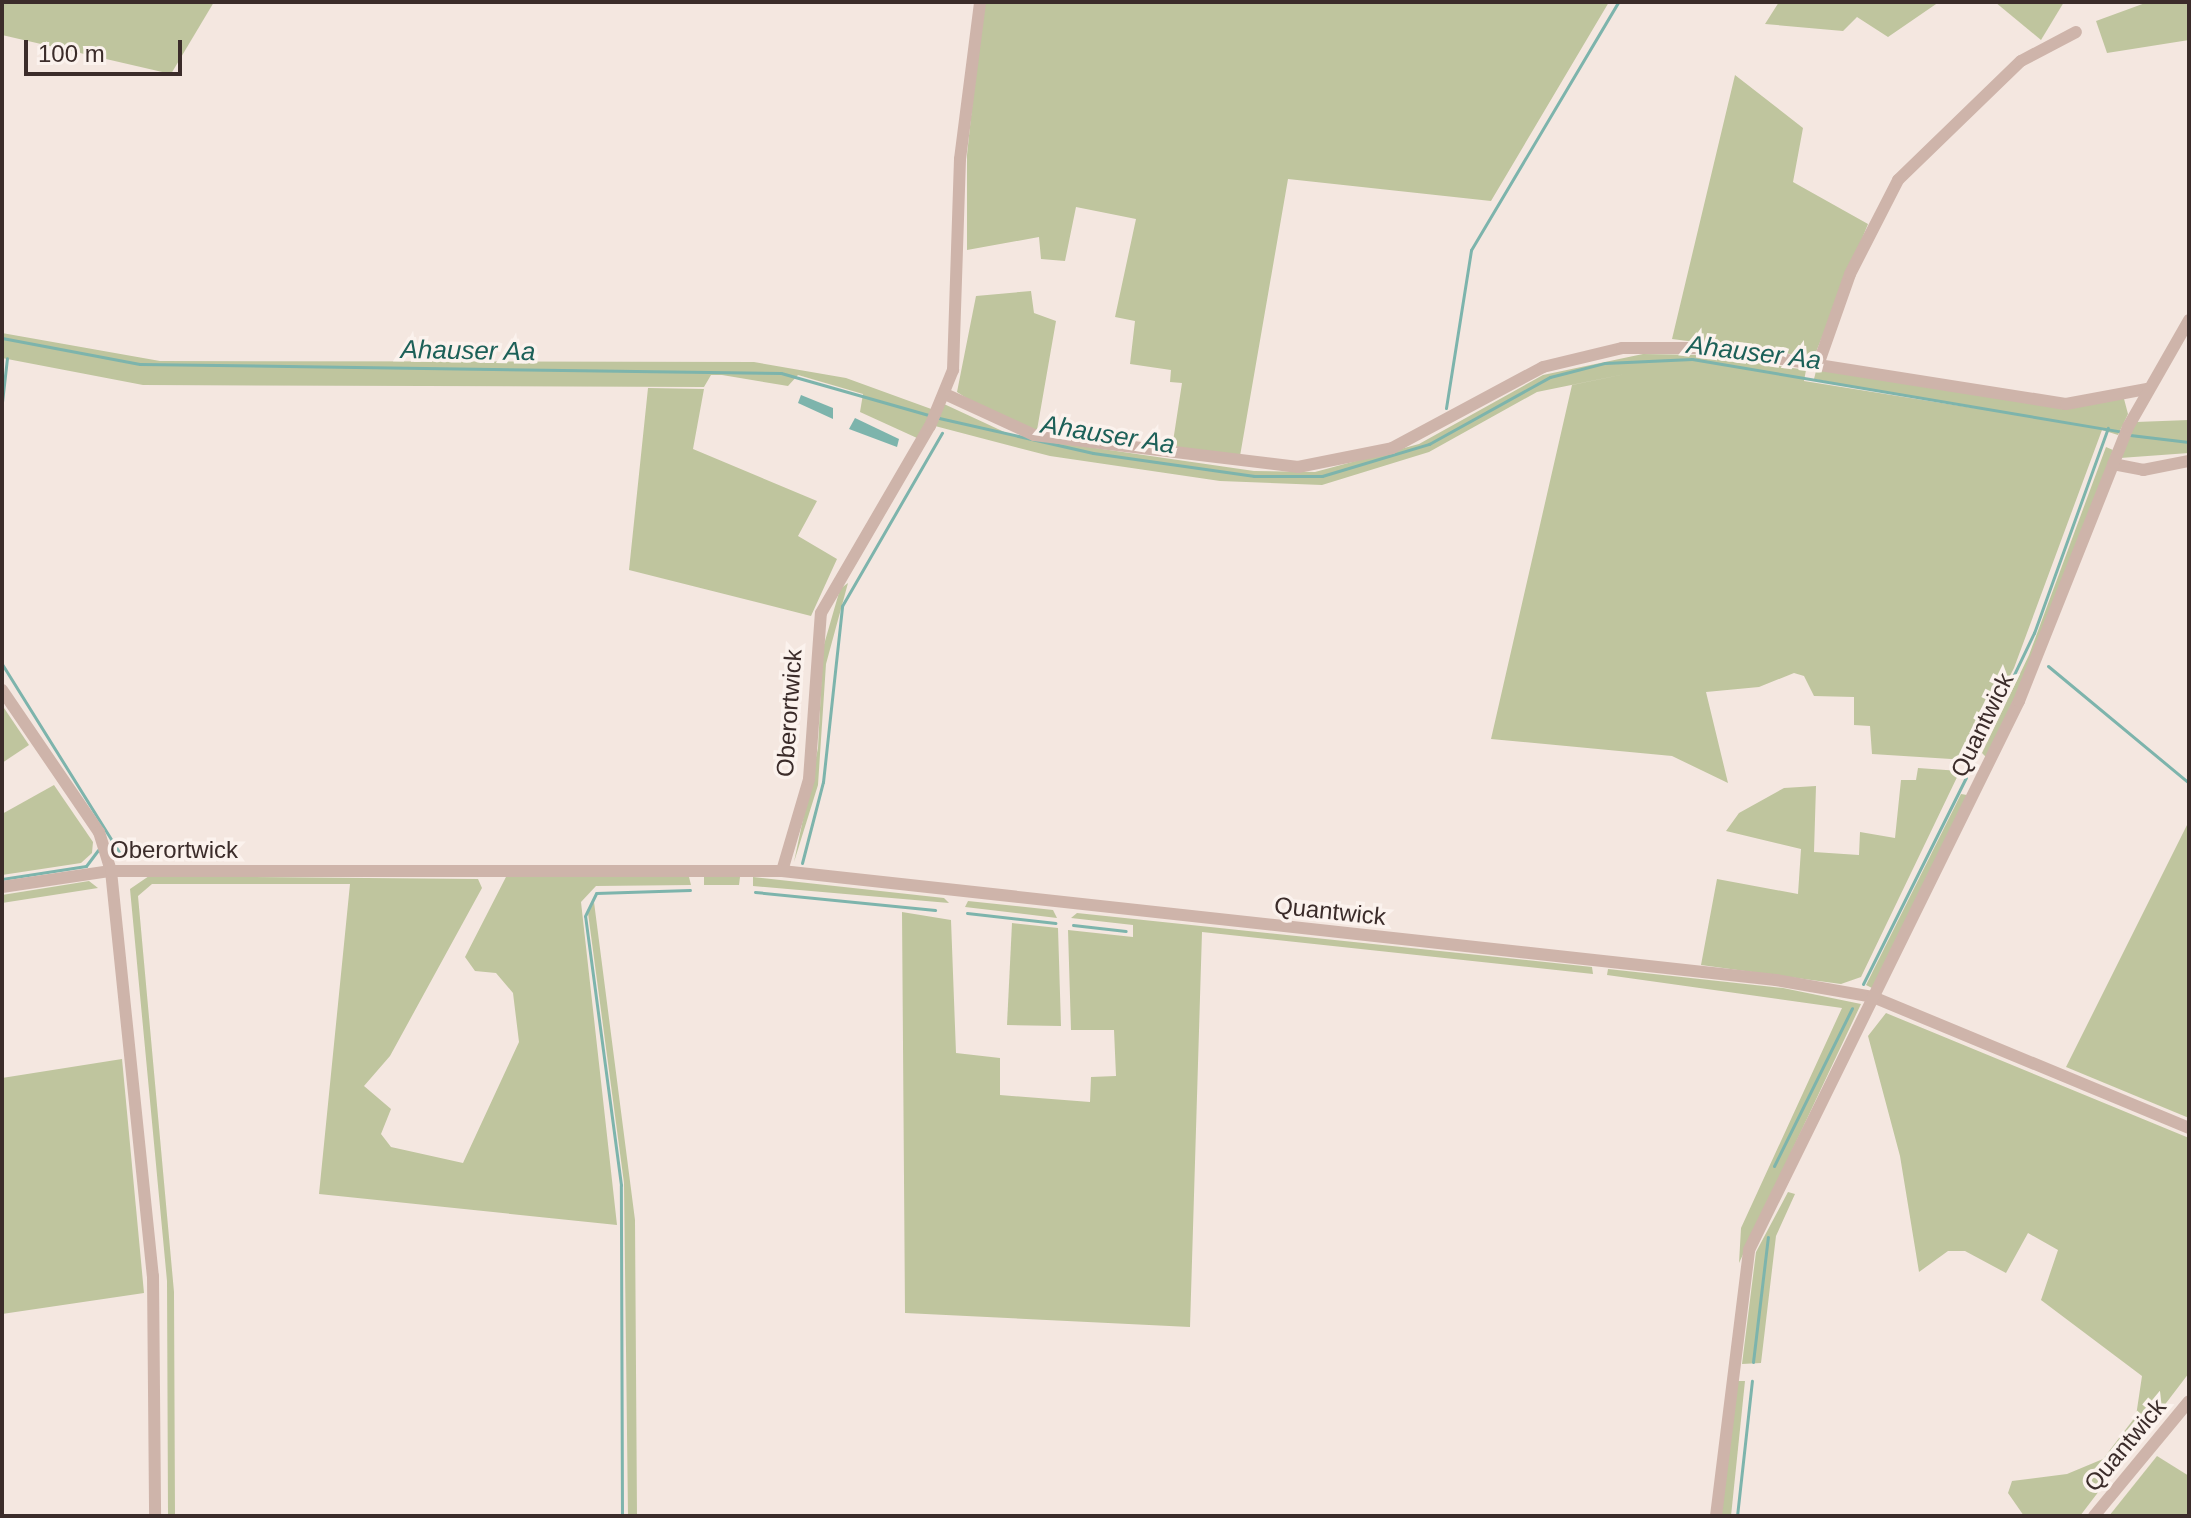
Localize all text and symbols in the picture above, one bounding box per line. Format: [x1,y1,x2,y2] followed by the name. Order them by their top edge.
[28,24,186,74] scale bar
[38,40,105,67] text: 100 m
[1685,329,1823,377] water label: Ahauser Aa
[400,334,536,368] water label: Ahauser Aa
[1038,409,1178,461] water label: Ahauser Aa
[770,648,808,778] street label: Oberortwick
[1944,668,2020,782] street label: Quantwick
[110,836,238,864] street label: Oberortwick
[1273,891,1387,931] street label: Quantwick
[2078,1393,2172,1497] street label: Quantwick

